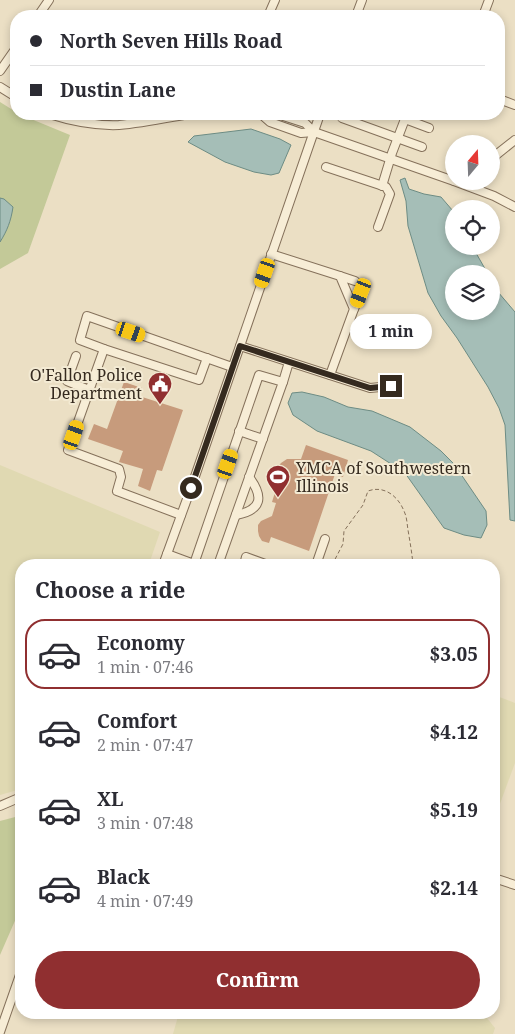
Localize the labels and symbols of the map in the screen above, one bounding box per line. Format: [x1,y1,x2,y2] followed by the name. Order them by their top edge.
[445,135,500,190] north arrow
[253,256,276,290] car
[348,276,373,310] car
[350,314,432,348] callout: 1 min
[114,320,147,344] car
[30,364,142,404] place label: O'Fallon Police Department
[147,371,173,405] public building icon: O'Fallon Police Department
[380,375,402,397] route end
[62,418,85,452] car
[216,447,239,481] car
[295,457,471,497] place label: YMCA of Southwestern Illinois
[265,464,291,498] sports icon: YMCA of Southwestern Illinois
[180,477,202,499] route start

